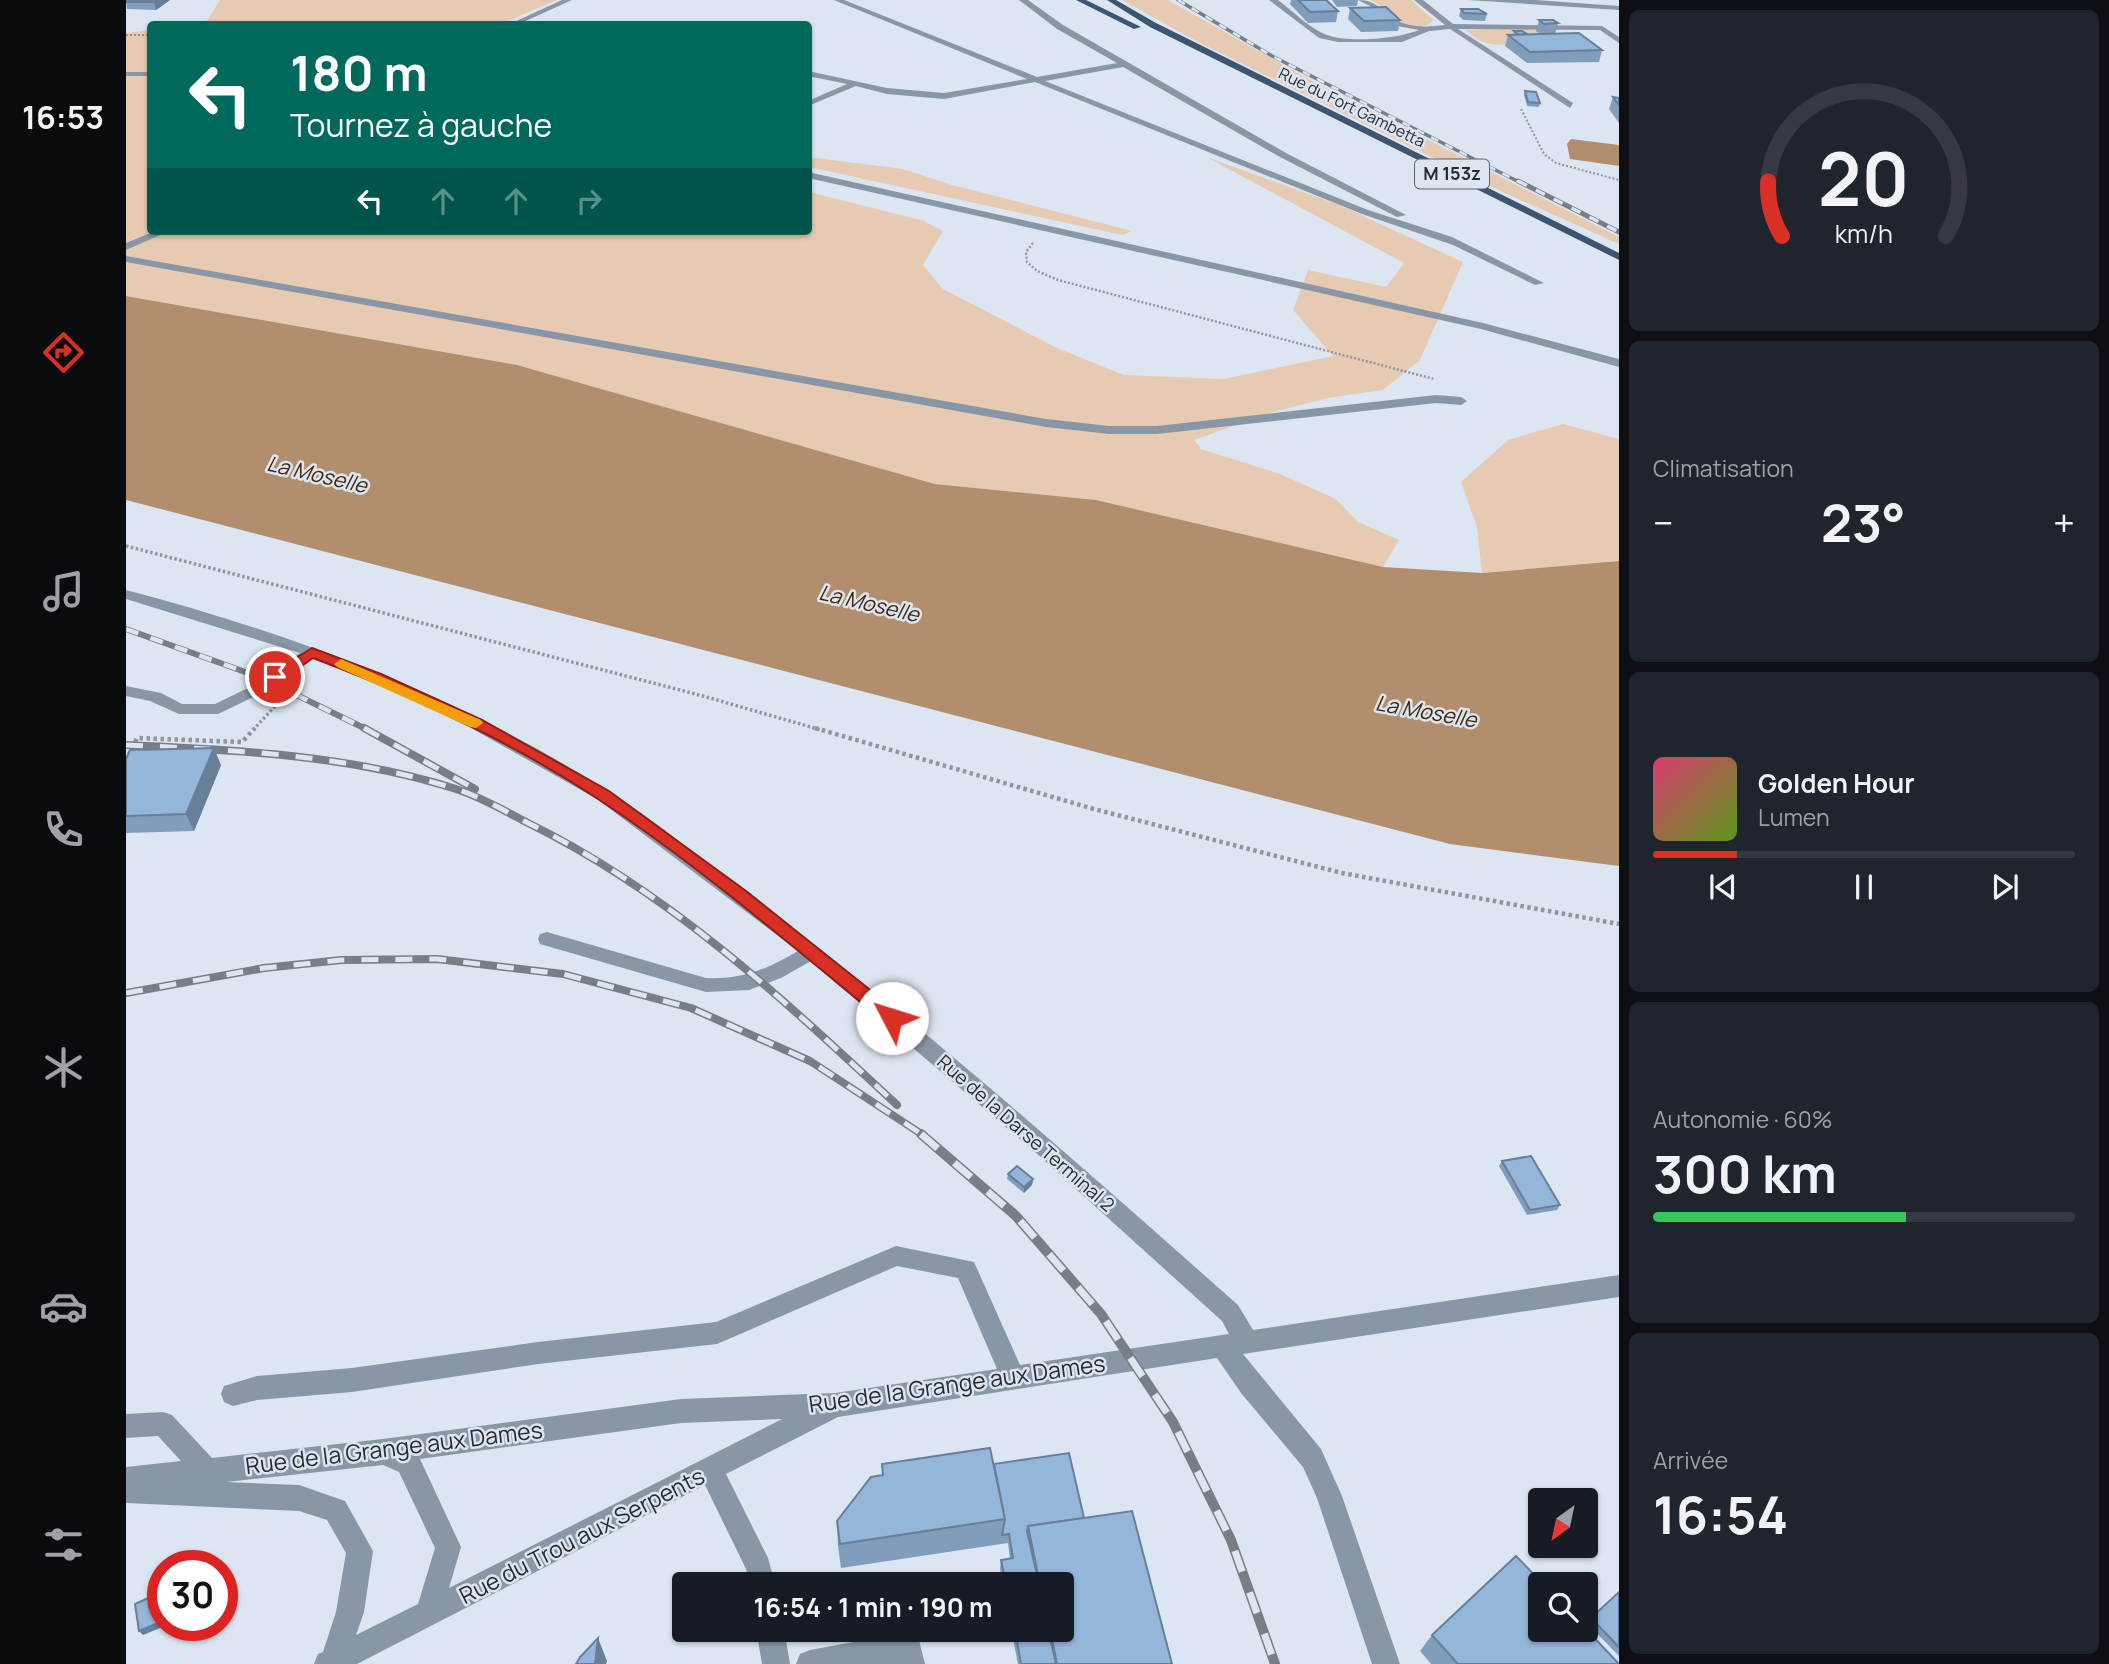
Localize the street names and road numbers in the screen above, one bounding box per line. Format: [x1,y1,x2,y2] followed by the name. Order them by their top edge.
[1275,62,1429,152] street label: Rue du Fort Gambetta
[1415,160,1489,188] road number: M 153z
[932,1049,1120,1217] street label: Rue de la Darse Terminal 2
[807,1346,1107,1420] street label: Rue de la Grange aux Dames
[243,1413,544,1481] street label: Rue de la Grange aux Dames
[453,1459,710,1611] street label: Rue du Trou aux Serpents

